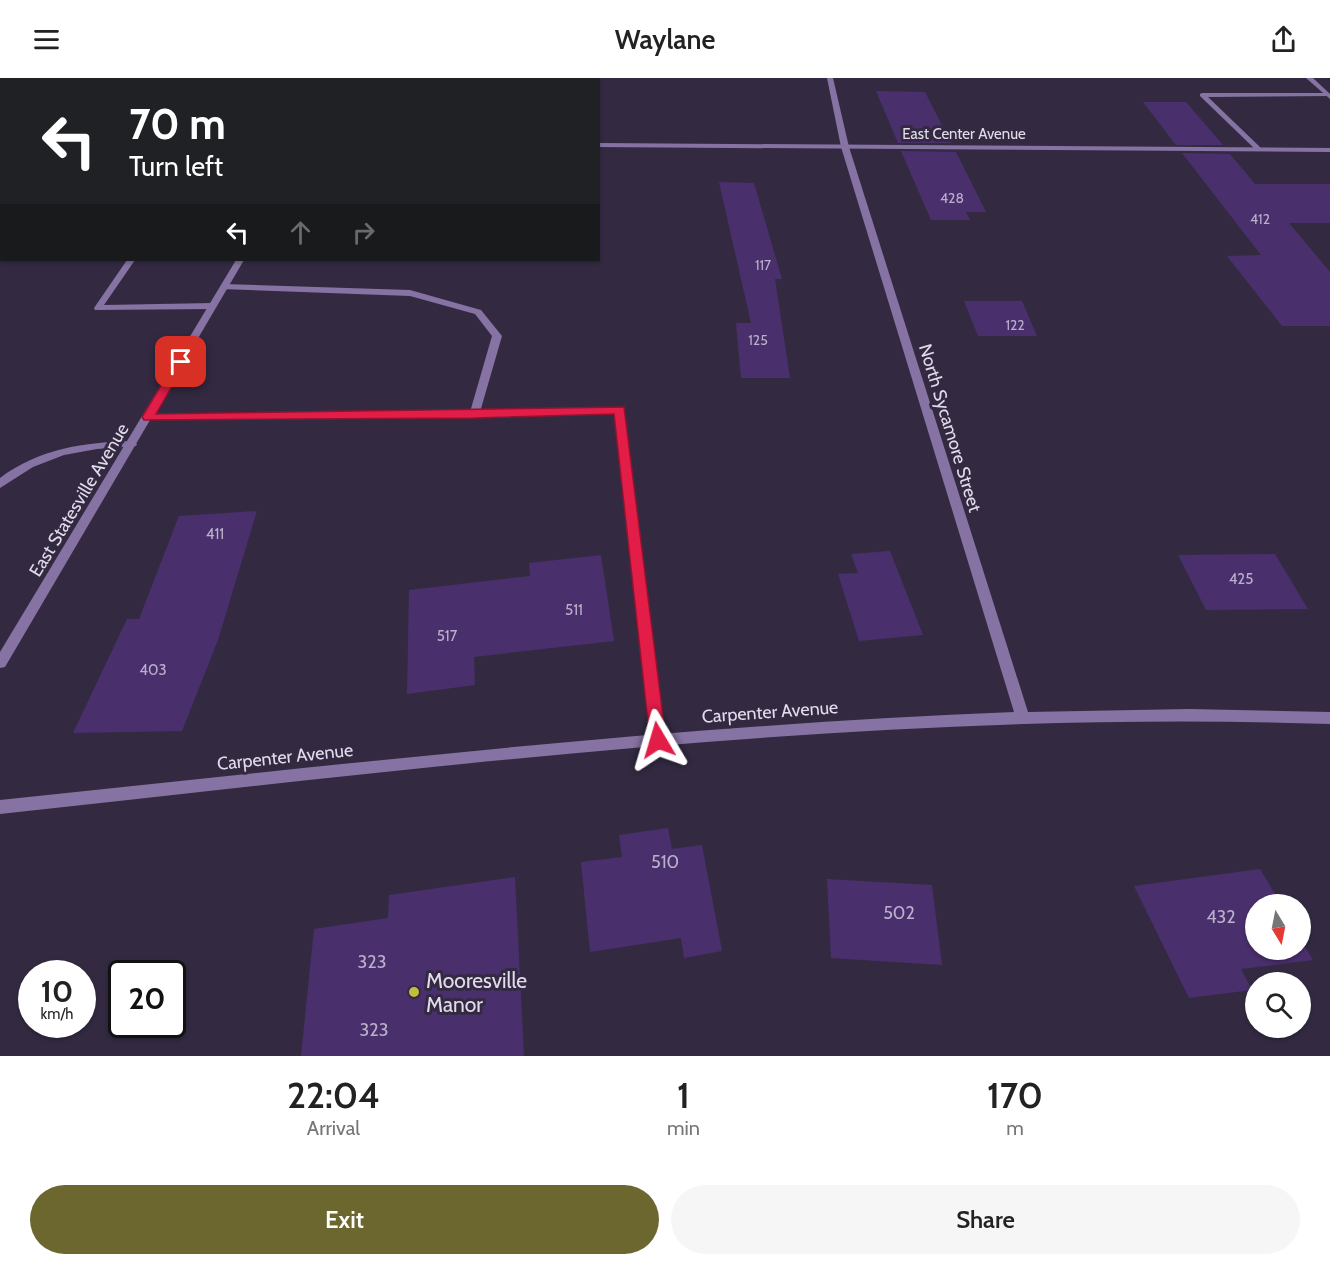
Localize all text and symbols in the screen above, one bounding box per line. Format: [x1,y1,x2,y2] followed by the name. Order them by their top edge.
[30,23,63,56] icon: menu
[615,23,715,56] text: Waylane
[1267,23,1300,56] icon: share
[129,98,226,150] text: 70 m
[30,102,108,180] icon: left
[902,125,1026,143] street label: East Center Avenue
[129,150,223,183] text: Turn left
[940,189,964,207] house number: 428
[1250,210,1270,228] house number: 412
[221,216,254,249] icon: left
[284,216,317,249] icon: ahead
[347,216,380,249] icon: right
[755,256,771,274] house number: 117
[1005,316,1025,334] house number: 122
[748,331,768,349] house number: 125
[155,336,206,387] pin
[914,341,986,515] street label: North Sycamore Street
[164,345,197,378] icon: arrive
[24,419,134,581] street label: East Statesville Avenue
[206,525,224,543] house number: 411
[1229,570,1253,588] house number: 425
[565,601,583,619] house number: 511
[437,627,458,645] house number: 517
[139,661,167,679] house number: 403
[701,696,839,728] street label: Carpenter Avenue
[626,708,690,772] position arrow
[216,739,354,775] street label: Carpenter Avenue
[651,851,679,873] house number: 510
[1245,894,1311,960] north arrow
[1245,894,1311,1038] map controls
[883,902,915,924] house number: 502
[1206,906,1236,928] house number: 432
[358,951,386,973] house number: 323
[108,960,186,1038] speed limit sign: 20
[426,968,527,1017] place label: Mooresville Manor
[1245,972,1311,1038] button: search
[41,973,73,1010] text: 10
[407,985,421,999] marker: Mooresville Manor
[41,1005,73,1023] text: km/h
[360,1019,388,1041] house number: 323
[287,1073,380,1117] text: 22:04
[677,1073,690,1117] text: 1
[987,1073,1043,1117] text: 170
[307,1116,360,1140] text: Arrival
[667,1116,700,1140] text: min
[1006,1116,1024,1140] text: m
[30,1185,659,1254] button: Exit
[671,1185,1300,1254] button: Share

